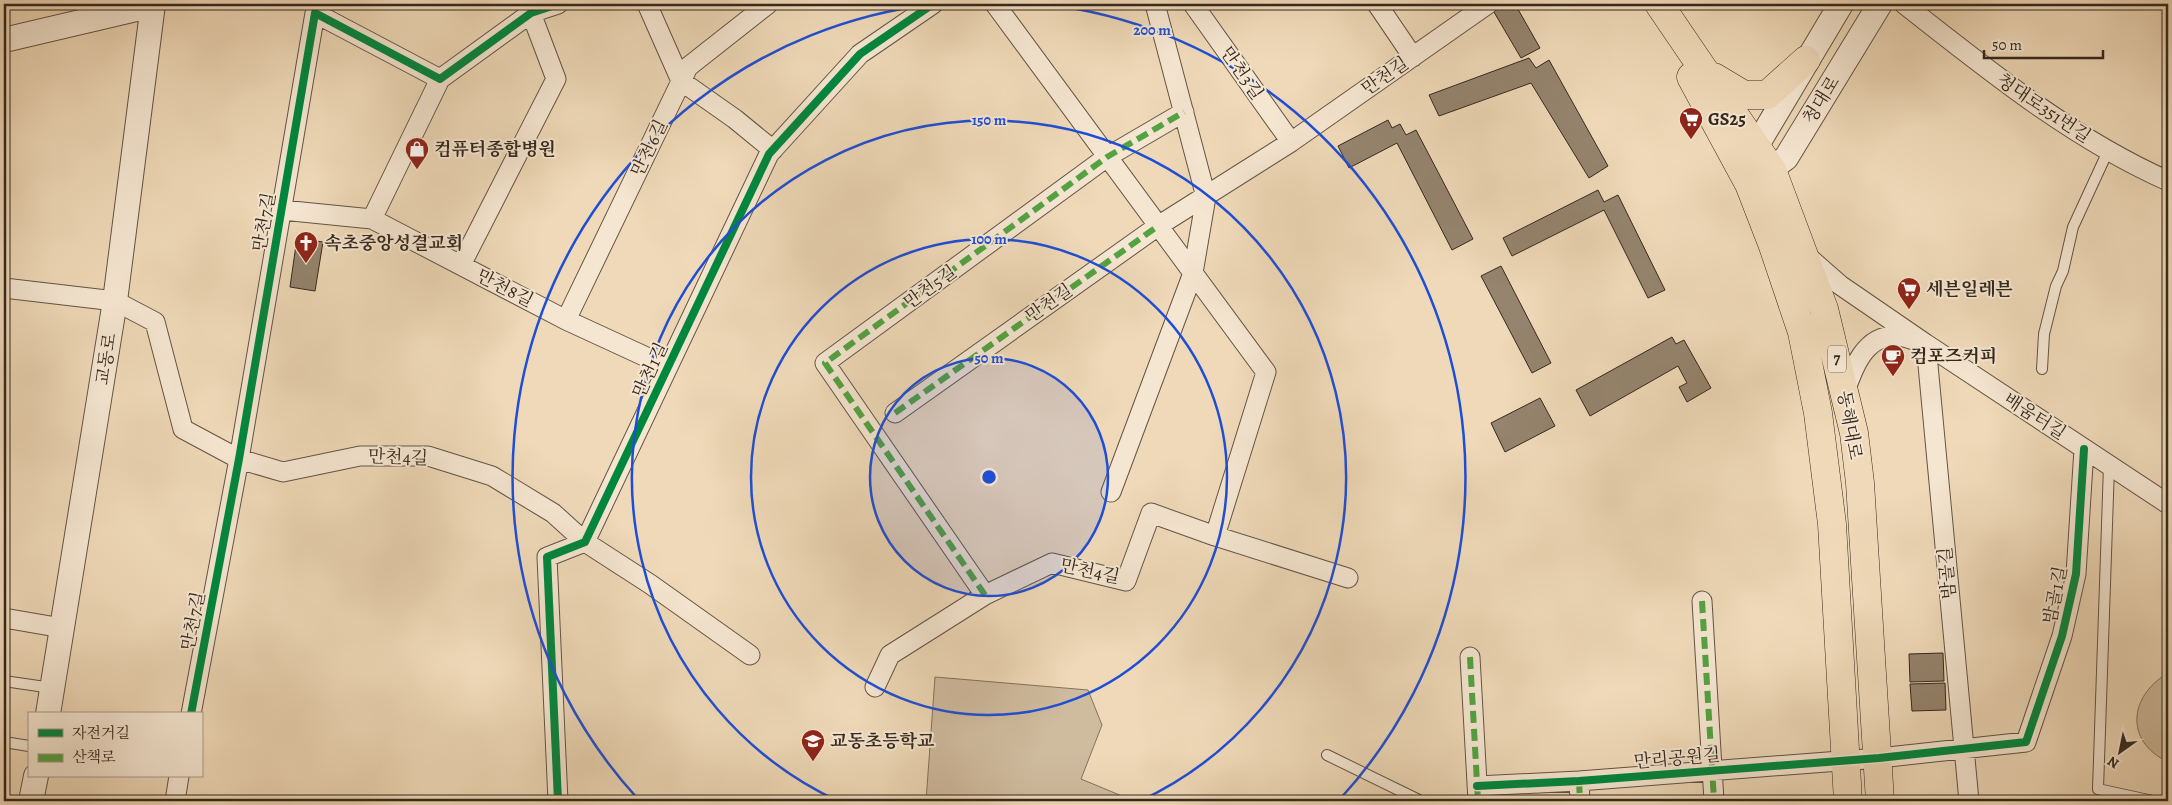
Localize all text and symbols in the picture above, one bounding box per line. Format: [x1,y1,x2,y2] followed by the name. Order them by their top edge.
[1133,20,1171,40] text: 200 m
[1984,28,2103,60] scale bar
[1992,35,2022,55] text: 50 m
[1215,42,1269,104] street label: 만천3길
[1357,51,1413,101] street label: 만천길
[1992,68,2096,148] street label: 청대로351번길
[1797,72,1845,128] street label: 청대로
[1678,106,1704,140] supermarket icon: GS25
[1708,107,1746,131] place label: GS25
[972,110,1007,130] text: 150 m
[625,116,673,180] street label: 만천6길
[404,136,430,170] shop icon: 컴퓨터종합병원
[434,137,556,161] place label: 컴퓨터종합병원
[247,191,281,253] street label: 만천7길
[971,229,1007,249] text: 100 m
[293,230,319,264] church icon: 속초중앙성결교회
[324,231,463,255] place label: 속초중앙성결교회
[899,260,961,314] street label: 만천5길
[472,263,538,313] street label: 만천8길
[1896,276,1922,310] supermarket icon: 세븐일레븐
[1926,277,2013,301] place label: 세븐일레븐
[1021,278,1077,328] street label: 만천길
[90,331,122,387] street label: 교동로
[627,338,673,402] street label: 만천1길
[1880,343,1906,377] cafe icon: 컴포즈커피
[1910,344,1997,368] place label: 컴포즈커피
[1828,346,1846,372] road number: 7
[974,348,1004,368] text: 50 m
[1999,387,2071,445] street label: 배움터길
[1832,389,1868,461] street label: 동해대로
[367,444,429,470] street label: 만천4길
[980,468,998,486] centre of rings
[1933,546,1961,600] street label: 밤골길
[1058,553,1122,589] street label: 만천4길
[2038,564,2072,626] street label: 밤골1길
[176,589,210,653] street label: 만천7길
[28,712,202,778] legend
[72,723,130,743] text: 자전거길
[800,728,826,762] school or university icon: 교동초등학교
[2094,728,2144,778] north arrow
[830,729,935,753] place label: 교동초등학교
[1633,742,1721,774] street label: 만리공원길
[72,747,116,767] text: 산책로
[2104,752,2123,773] text: N

